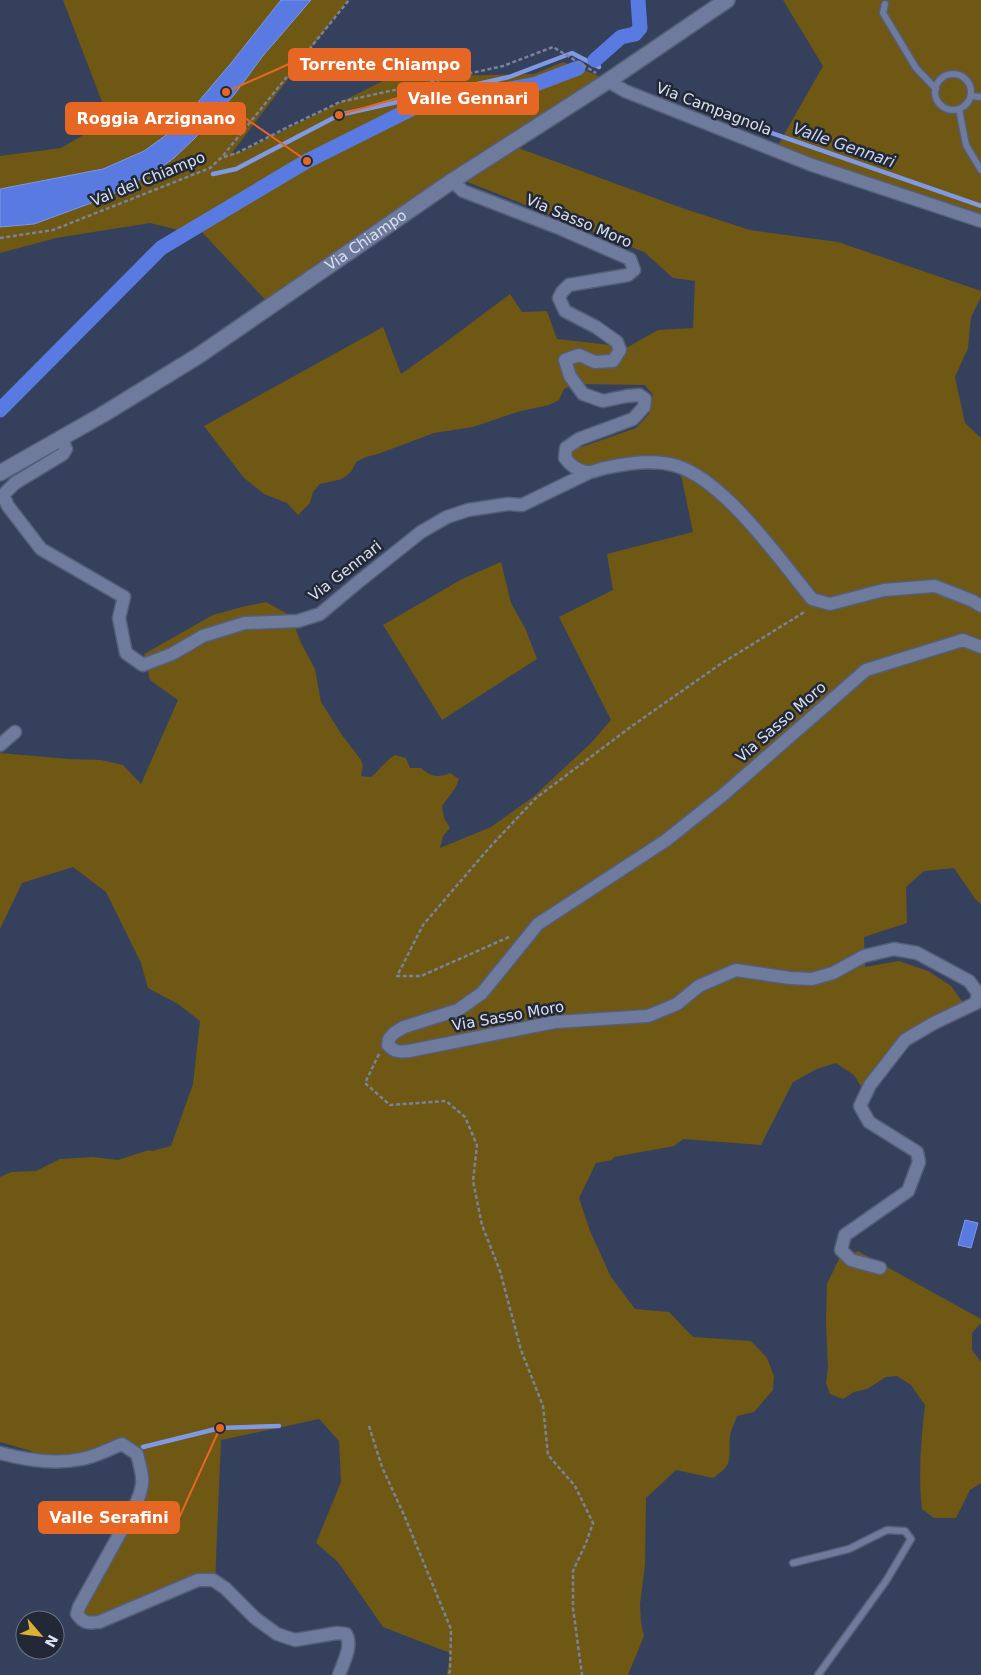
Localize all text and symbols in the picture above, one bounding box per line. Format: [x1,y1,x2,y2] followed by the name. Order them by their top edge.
[289,49,470,80] callout: Torrente Chiampo
[300,55,460,74] text: Torrente Chiampo
[654,79,774,139] street label: Via Campagnola
[398,83,538,114] callout: Valle Gennari
[408,89,528,108] text: Valle Gennari
[66,103,245,134] callout: Roggia Arzignano
[76,109,236,128] text: Roggia Arzignano
[790,119,898,172] water label: Valle Gennari
[88,148,208,210] street label: Val del Chiampo
[523,191,635,251] street label: Via Sasso Moro
[322,206,410,275] street label: Via Chiampo
[305,537,385,605] street label: Via Gennari
[732,678,830,766] street label: Via Sasso Moro
[451,997,565,1035] street label: Via Sasso Moro
[39,1502,179,1533] callout: Valle Serafini
[49,1508,169,1527] text: Valle Serafini
[15,1610,65,1660] north arrow
[42,1632,61,1650] text: N

